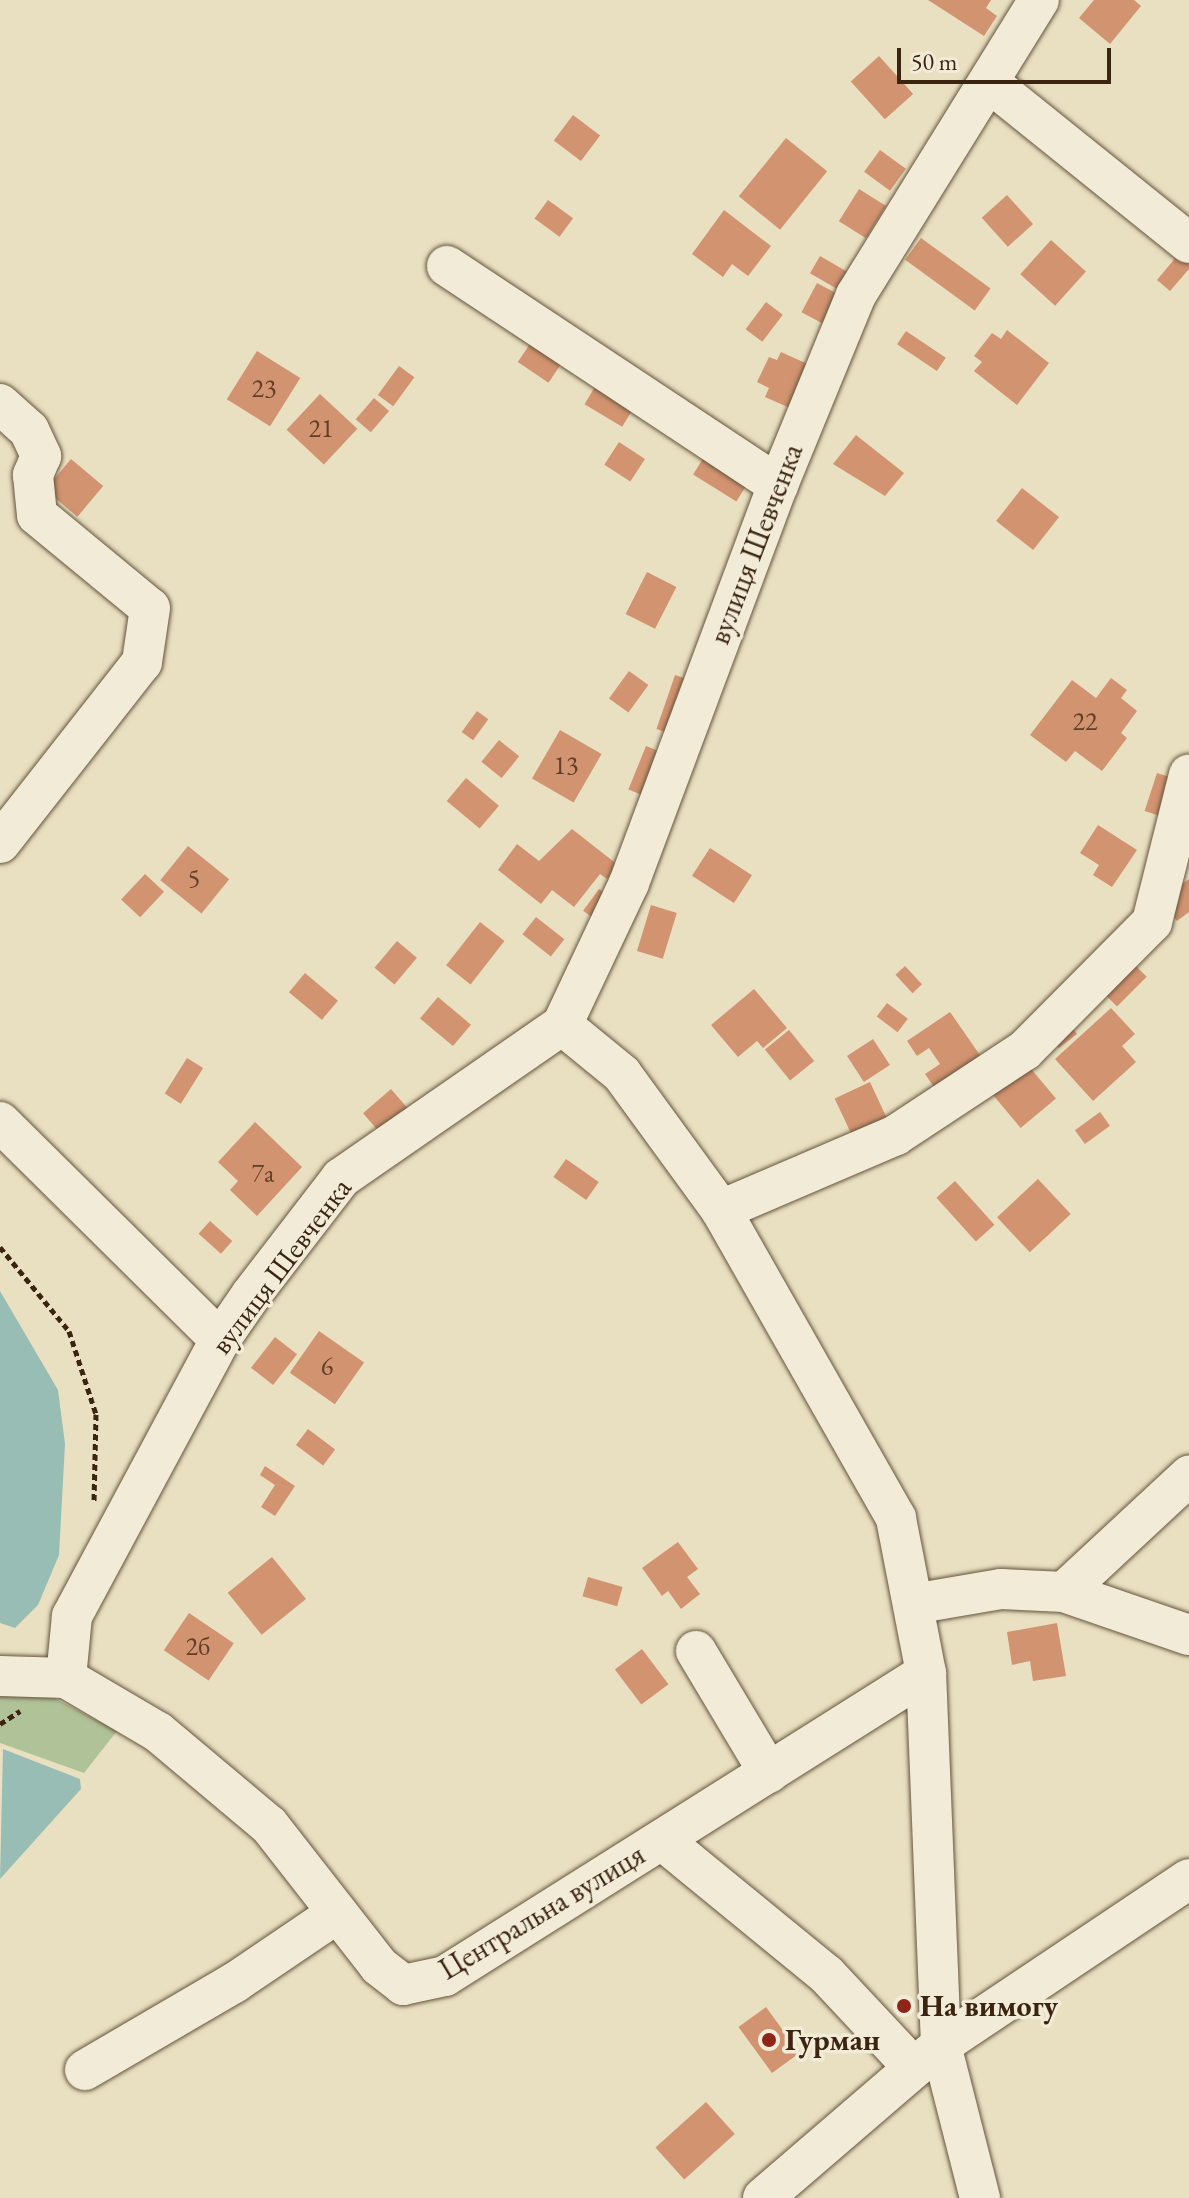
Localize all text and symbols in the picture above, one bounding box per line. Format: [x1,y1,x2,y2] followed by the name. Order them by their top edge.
[901,32,1115,82] scale bar
[911,46,958,77] text: 50 m
[252,373,276,405] house number: 23
[309,413,333,445] house number: 21
[701,439,811,649] street label: вулиця Шевченка
[1073,706,1097,738] house number: 22
[554,750,578,782] house number: 13
[188,863,200,895] house number: 5
[252,1158,274,1190] house number: 7а
[203,1171,359,1361] street label: вулиця Шевченка
[321,1351,333,1383] house number: 6
[186,1631,210,1663] house number: 2б
[433,1836,651,1988] street label: Центральна вулиця
[920,1988,1058,2024] place label: На вимогу
[895,1997,913,2015] marker: На вимогу
[785,2022,880,2058] place label: Гурман
[760,2031,778,2049] marker: Гурман

